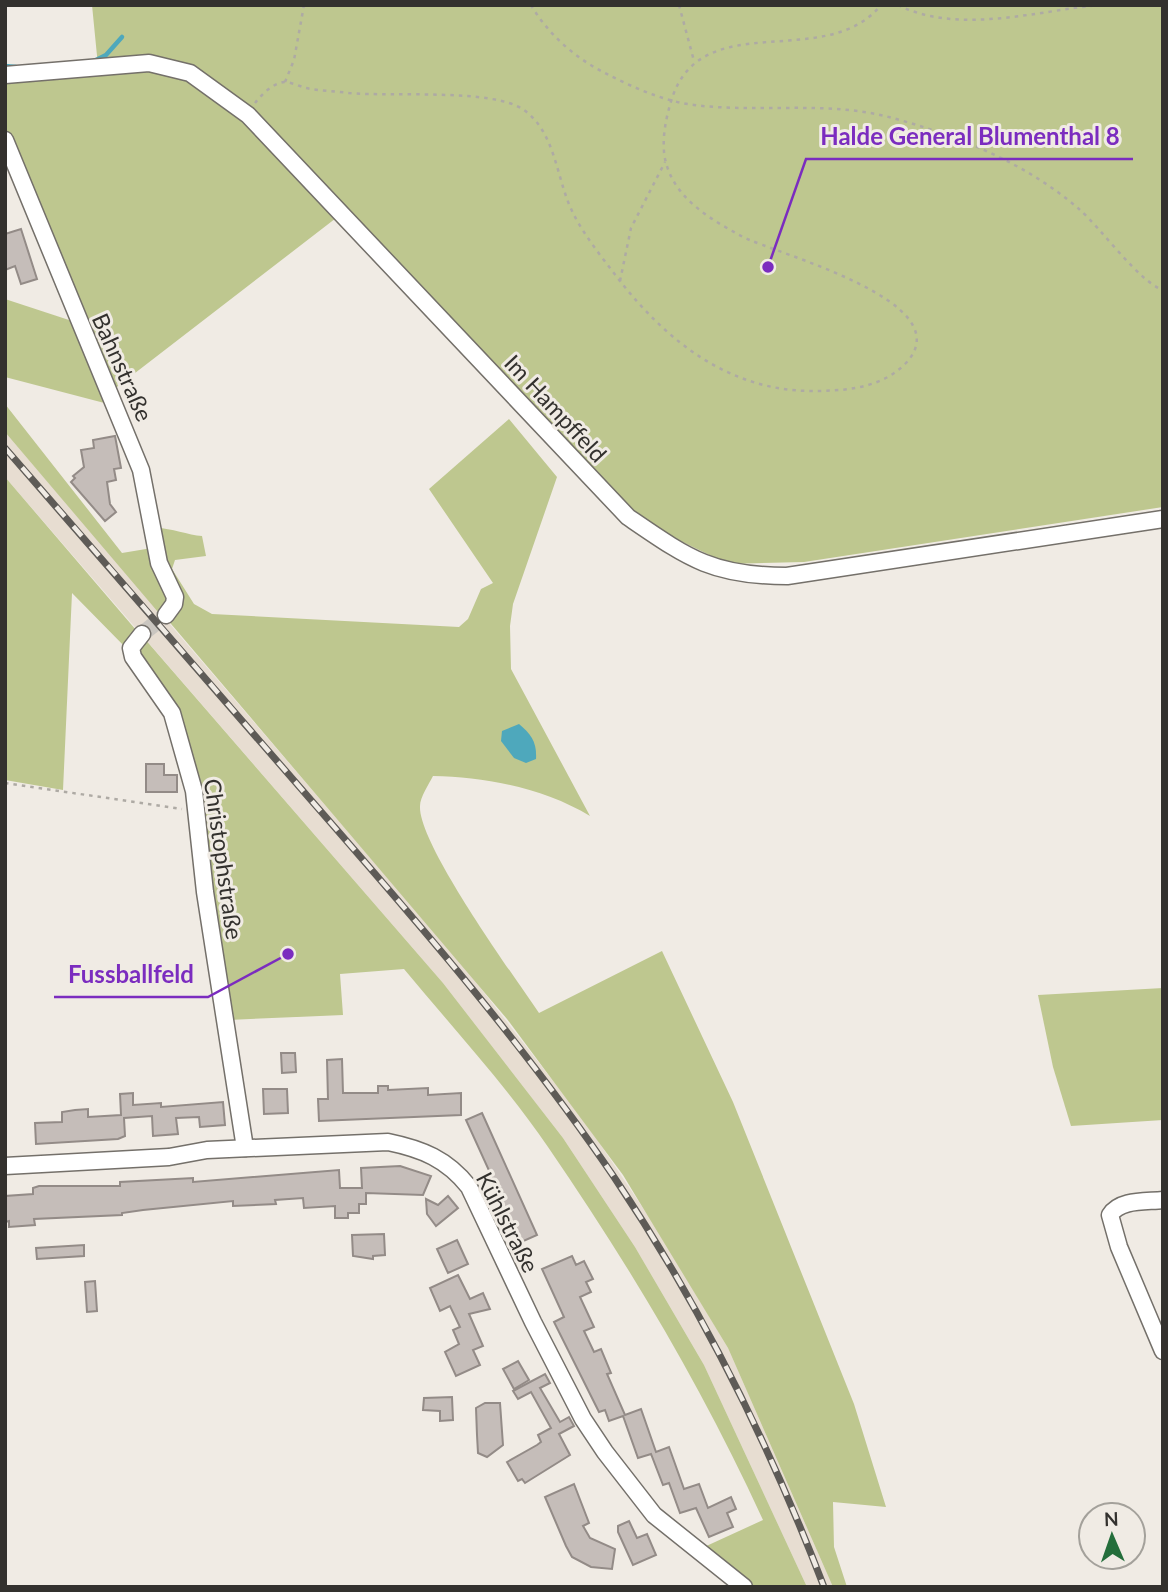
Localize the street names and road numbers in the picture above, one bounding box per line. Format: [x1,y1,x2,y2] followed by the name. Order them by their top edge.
[87,309,159,425] street label: Bahnstraße
[499,348,613,468] street label: Im Hampffeld
[199,777,249,941] street label: Christophstraße
[471,1167,545,1277] street label: Kühlstraße

